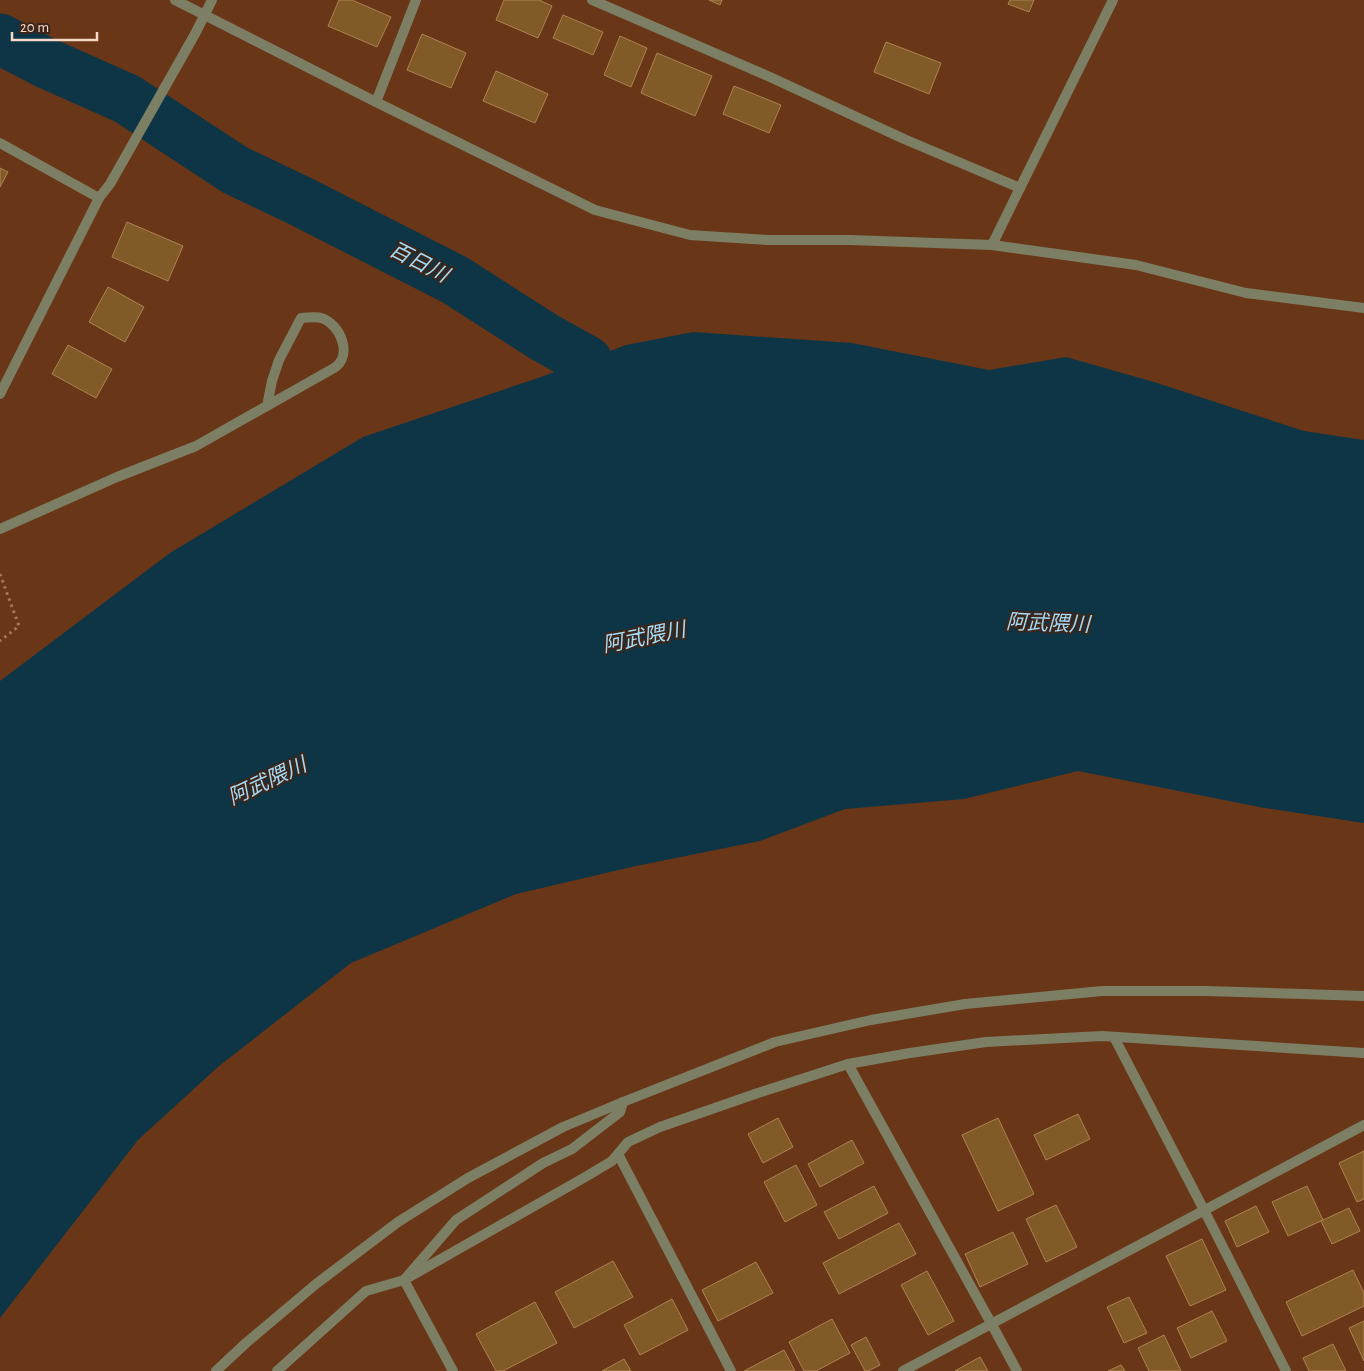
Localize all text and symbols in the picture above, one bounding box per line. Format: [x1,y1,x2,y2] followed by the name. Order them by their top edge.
[12,10,98,42] scale bar
[20,20,49,35] text: 20 m
[386,239,453,287] water label: 百日川
[1006,611,1092,636] water label: 阿武隈川
[601,618,689,656] water label: 阿武隈川
[224,752,312,809] water label: 阿武隈川

